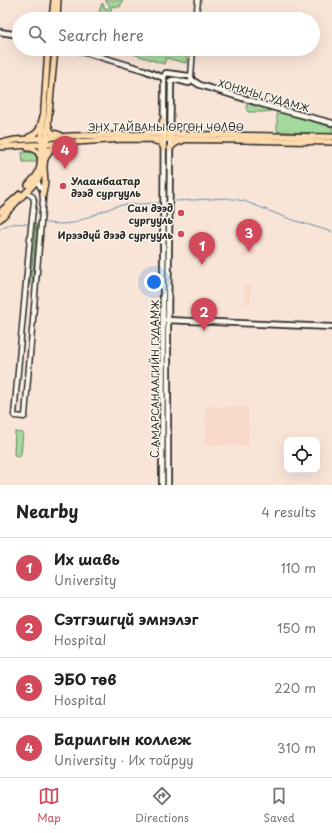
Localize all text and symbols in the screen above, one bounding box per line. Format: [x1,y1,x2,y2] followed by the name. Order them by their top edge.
[12,12,320,56] search box
[26,23,48,45] icon: search
[58,23,144,46] text: Search here
[217,75,311,115] street label: ХОНХНЫ ГУДАМЖ
[88,119,244,134] street label: ЭНХ ТАЙВАНЫ ӨРГӨН ЧӨЛӨӨ
[52,136,78,169] pin: 4
[70,173,141,201] place label: Улаанбаатар дээд сургууль
[58,181,68,191] marker: Улаанбаатар дээд сургууль
[127,200,173,228] place label: Сан дээд сургууль
[176,208,186,218] marker: Сан дээд сургууль
[236,219,262,252] pin: 3
[58,227,173,243] place label: Ирээдүй дээд сургууль
[176,229,186,239] marker: Ирээдүй дээд сургууль
[189,232,215,265] pin: 1
[144,272,164,292] your location
[191,298,217,331] pin: 2
[147,300,162,458] street label: С.АМАРСАНААГИЙН ГУДАМЖ
[284,437,320,473] map controls
[284,437,320,473] button: locate
[16,498,78,524] text: Nearby
[262,502,316,521] text: 4 results
[54,547,120,570] text: Их шавь
[26,558,32,577] text: 1
[281,558,316,577] text: 110 m
[54,570,116,589] text: University
[54,607,199,630] text: Сэтгэшгүй эмнэлэг
[24,618,34,637] text: 2
[277,618,316,637] text: 150 m
[54,630,106,649] text: Hospital
[54,667,116,690] text: ЭБО төв
[25,678,33,697] text: 3
[274,678,316,697] text: 220 m
[54,690,106,709] text: Hospital
[54,727,191,750] text: Барилгын коллеж
[25,738,33,757] text: 4
[277,738,316,757] text: 310 m
[54,750,194,769] text: University · Их тойруу
[37,785,61,826] tab: Map
[135,785,189,826] tab: Directions
[263,785,295,826] tab: Saved

